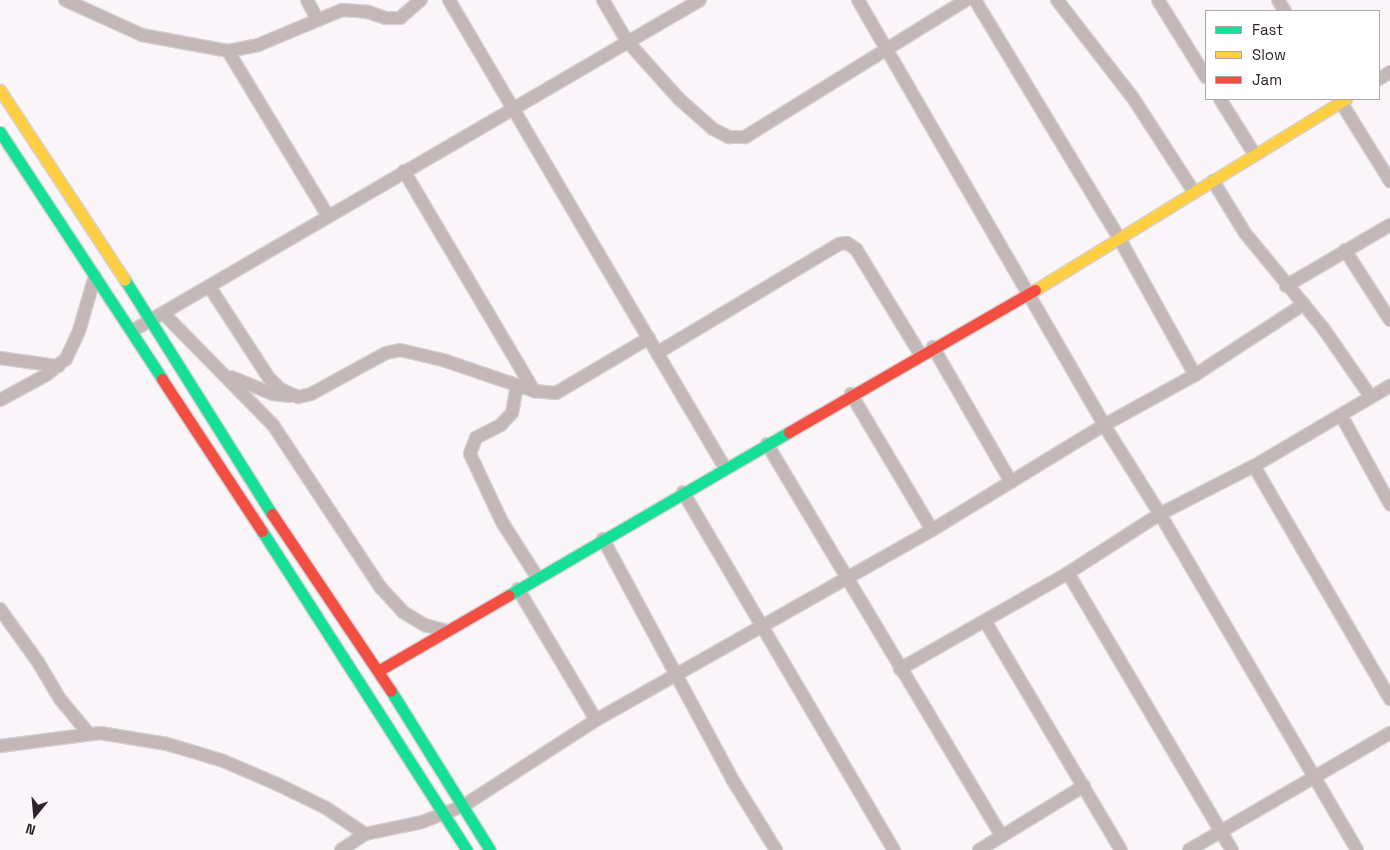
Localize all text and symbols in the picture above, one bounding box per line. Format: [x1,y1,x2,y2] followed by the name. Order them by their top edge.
[1205,10,1380,100] legend
[1252,20,1283,39] text: Fast
[1252,45,1286,64] text: Slow
[1252,70,1282,89] text: Jam
[10,790,60,840] north arrow
[24,819,38,839] text: N

